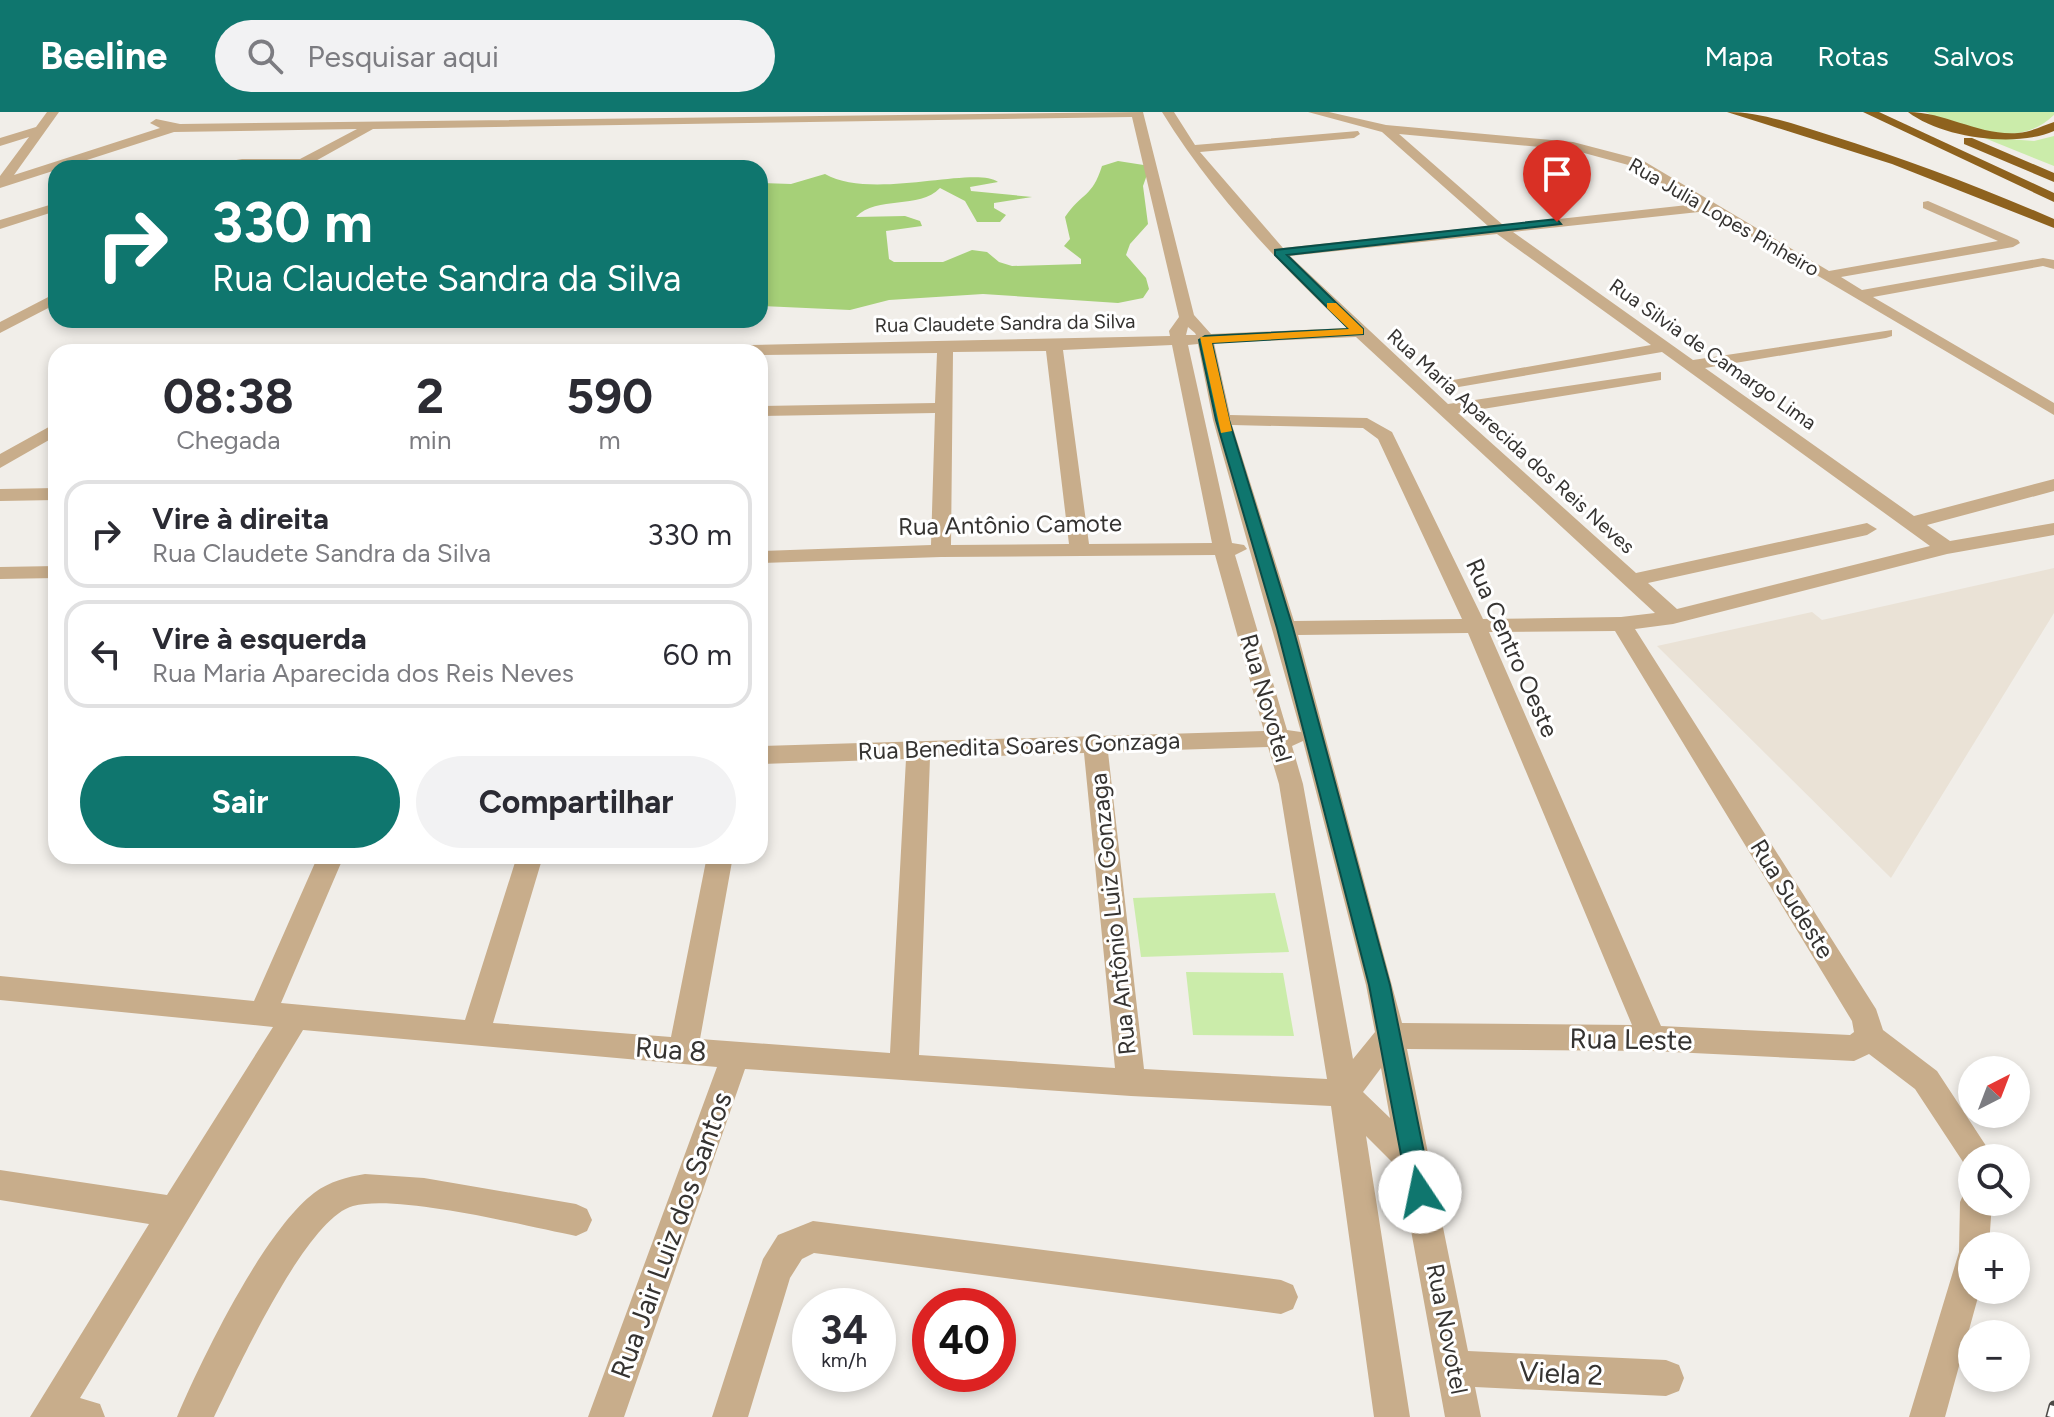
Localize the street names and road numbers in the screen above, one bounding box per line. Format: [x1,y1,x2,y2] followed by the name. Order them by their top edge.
[1625,153,1823,281] street label: Rua Julia Lopes Pinheiro
[1605,273,1821,435] street label: Rua Silvia de Camargo Lima
[874,309,1136,337] street label: Rua Claudete Sandra da Silva
[1382,324,1640,558] street label: Rua Maria Aparecida dos Reis Neves
[898,508,1122,541] street label: Rua Antônio Camote
[1460,554,1565,742] street label: Rua Centro Oeste
[1234,630,1299,765] street label: Rua Novotel
[857,725,1181,766] street label: Rua Benedita Soares Gonzaga
[1083,772,1142,1056] street label: Rua Antônio Luiz Gonzaga
[1744,834,1841,964] street label: Rua Sudeste
[1569,1021,1693,1057] street label: Rua Leste
[634,1030,708,1068] street label: Rua 8
[603,1087,739,1383] street label: Rua Jair Luiz dos Santos
[1421,1261,1474,1397] street label: Rua Novotel
[1518,1354,1604,1392] street label: Viela 2

